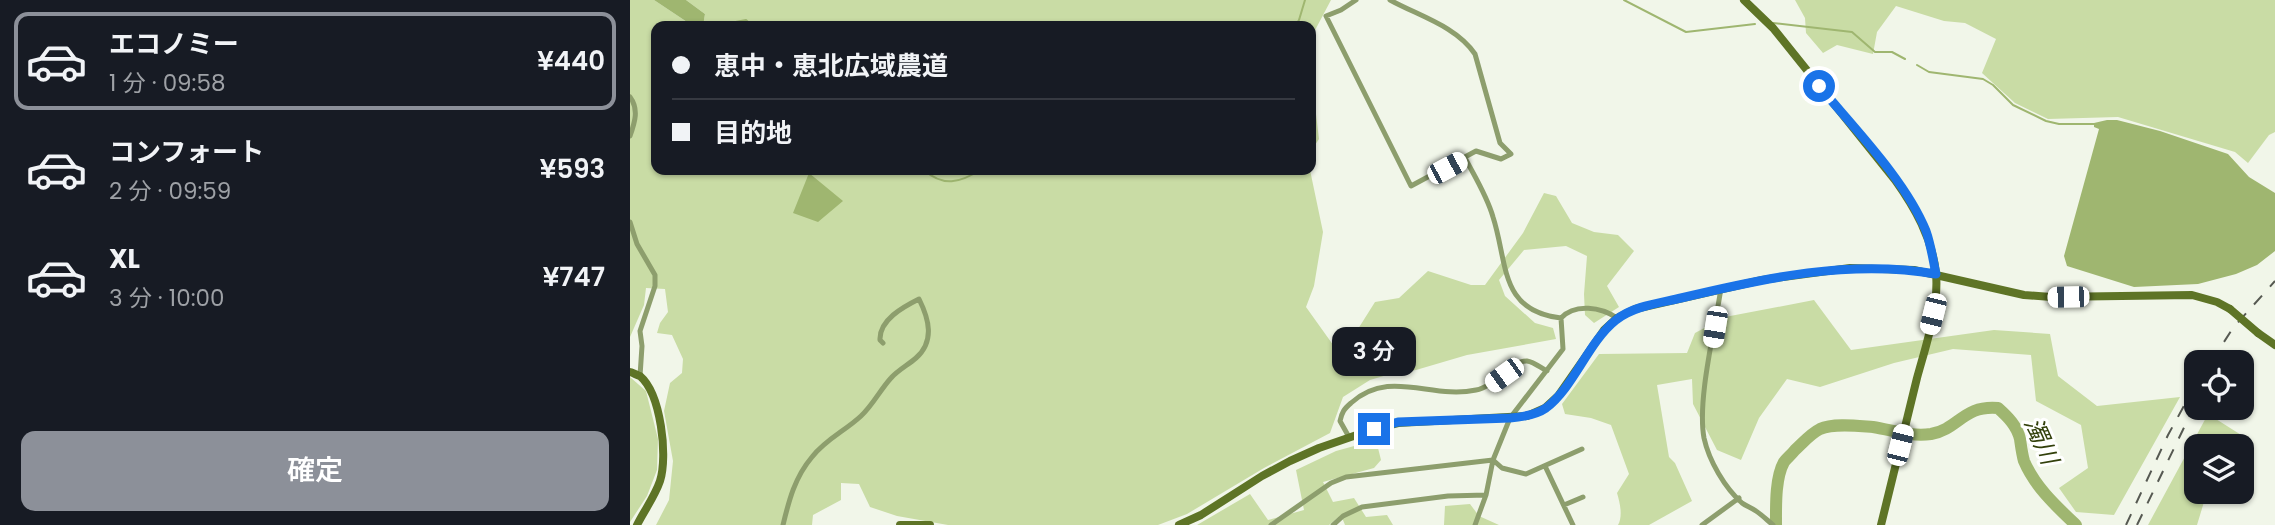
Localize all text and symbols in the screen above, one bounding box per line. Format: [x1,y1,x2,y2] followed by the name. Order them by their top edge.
[109,26,239,62] text: エコノミー
[25,30,88,93] icon: car
[537,43,605,79] text: ¥440
[714,48,948,84] text: 恵中・恵北広域農道
[109,67,225,99] text: 1 分 · 09:58
[1803,70,1835,102] route start
[714,115,792,151] text: 目的地
[109,134,264,170] text: コンフォート
[25,138,88,201] icon: car
[1424,149,1471,187] car
[540,151,605,187] text: ¥593
[109,175,231,207] text: 2 分 · 09:59
[109,241,140,277] text: XL
[25,246,88,309] icon: car
[543,259,605,295] text: ¥747
[109,282,224,314] text: 3 分 · 10:00
[2047,286,2090,308] car
[1918,291,1949,337] car
[1702,305,1729,349] car
[1332,328,1416,376] callout: 3 分
[1353,335,1395,367] text: 3 分
[2184,350,2254,504] map controls
[2184,350,2254,420] button: locate
[1481,354,1528,396] car
[2017,412,2068,472] water label: 濁川
[1358,413,1390,445] route end
[1885,422,1916,468] car
[21,431,609,511] button: 確定
[2184,434,2254,504] button: layers

